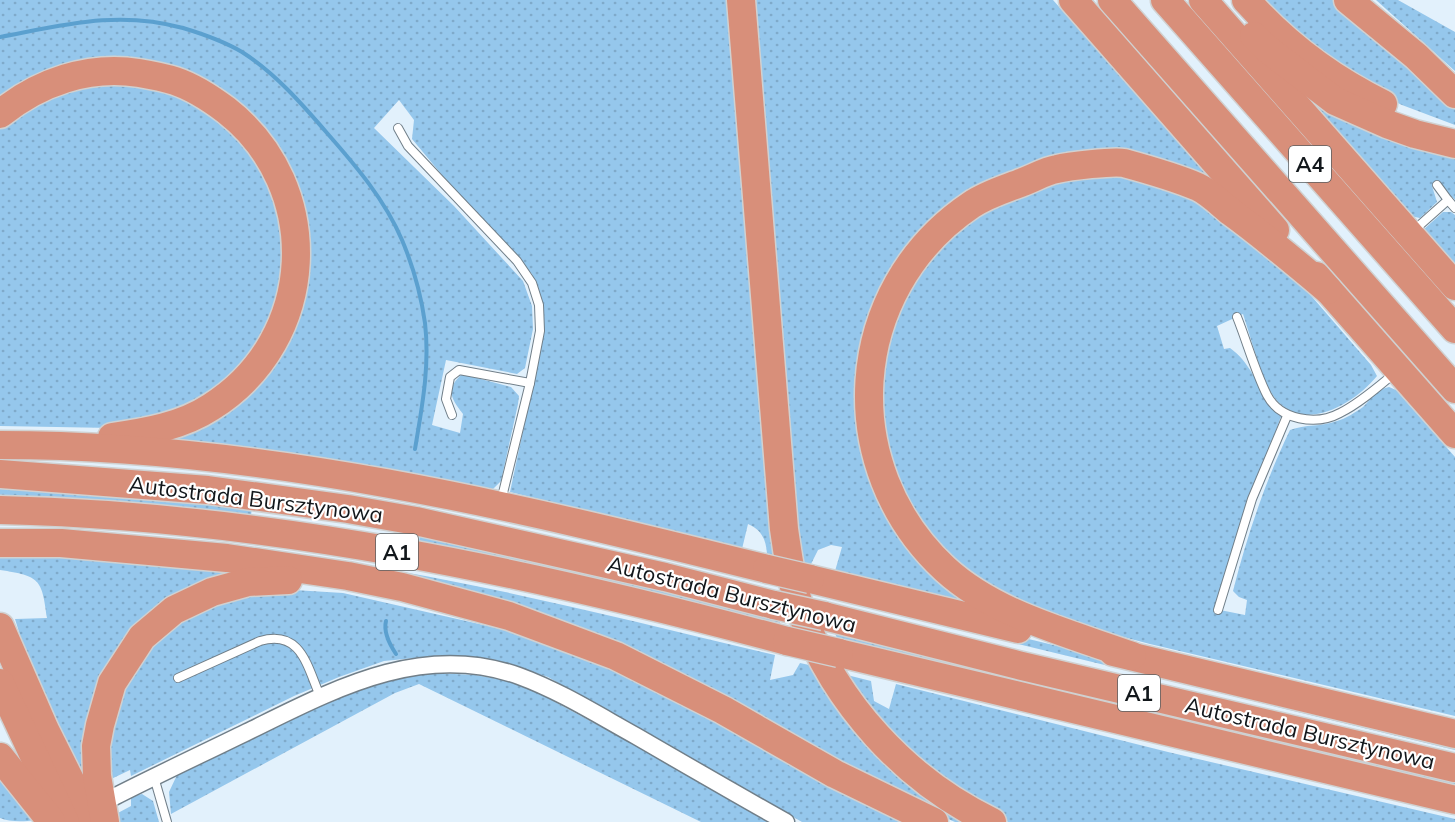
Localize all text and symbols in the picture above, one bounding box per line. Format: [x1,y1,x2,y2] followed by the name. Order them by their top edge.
[1289,146,1331,182] road number: A4
[128,470,384,528] street label: Autostrada Bursztynowa
[376,534,418,570] road number: A1
[605,550,859,638] street label: Autostrada Bursztynowa
[1118,675,1160,711] road number: A1
[1182,691,1438,775] street label: Autostrada Bursztynowa

